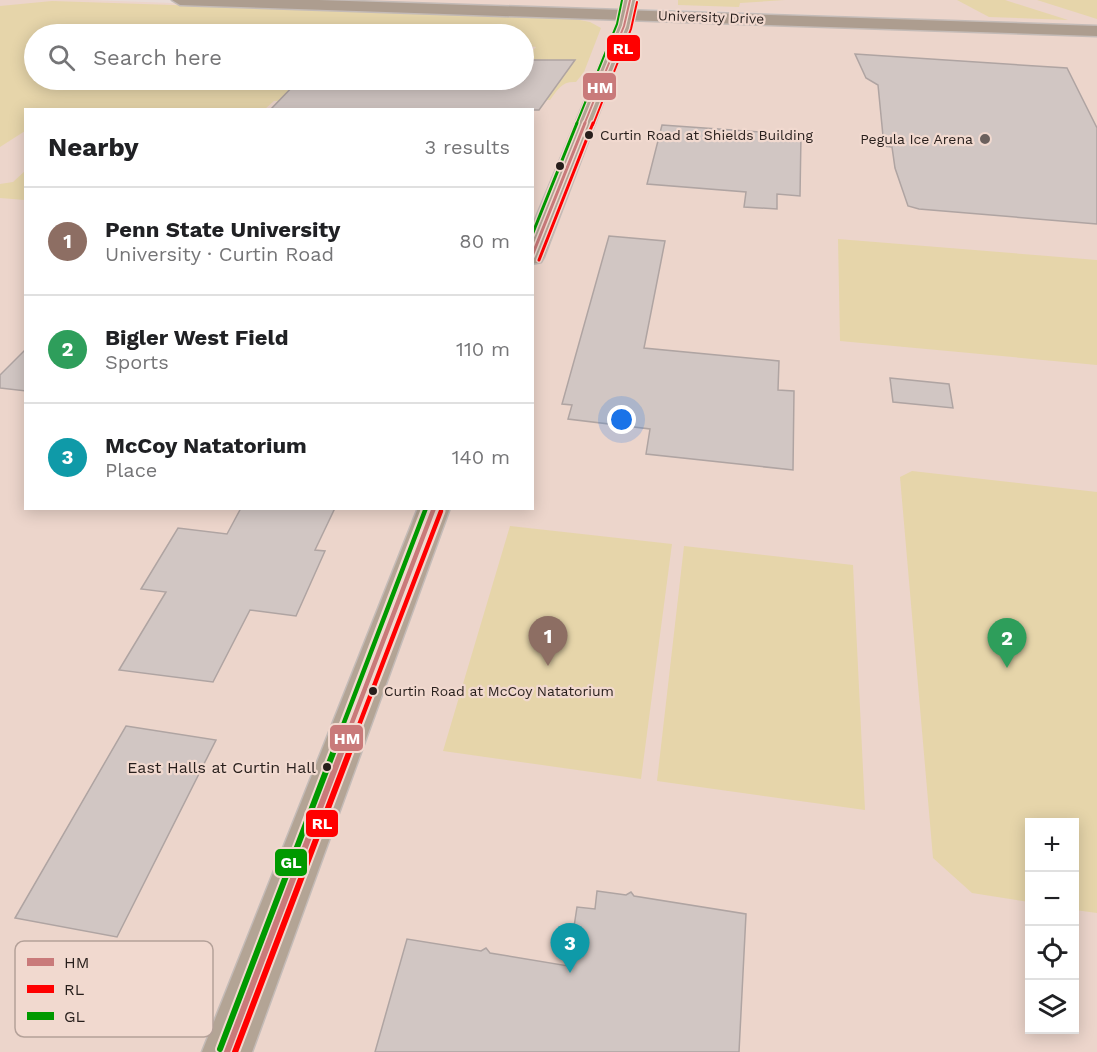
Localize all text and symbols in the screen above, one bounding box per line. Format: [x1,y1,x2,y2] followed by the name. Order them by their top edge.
[658,7,764,27] street label: University Drive
[24,24,534,90] search box
[606,34,641,62] line badge: RL
[613,39,634,58] text: RL
[45,41,78,74] icon: search
[93,45,222,70] text: Search here
[582,72,617,101] line badge: HM
[587,78,613,97] text: HM
[600,127,813,143] place label: Curtin Road at Shields Building
[583,129,595,141] marker: Curtin Road at Shields Building
[860,131,973,147] place label: Pegula Ice Arena
[48,132,139,162] text: Nearby
[978,132,992,146] marker: Pegula Ice Arena
[425,135,510,159] text: 3 results
[554,160,566,172] unlabelled marker
[105,217,341,242] text: Penn State University
[63,229,72,253] text: 1
[459,229,510,253] text: 80 m
[105,242,334,266] text: University · Curtin Road
[105,325,288,350] text: Bigler West Field
[62,337,73,361] text: 2
[456,337,510,361] text: 110 m
[105,350,169,374] text: Sports
[607,405,636,434] your location
[105,433,307,458] text: McCoy Natatorium
[62,445,73,469] text: 3
[452,445,510,469] text: 140 m
[105,458,157,482] text: Place
[528,616,568,666] pin: 1
[988,618,1026,668] pin: 2
[384,683,614,699] place label: Curtin Road at McCoy Natatorium
[367,685,379,697] marker: Curtin Road at McCoy Natatorium
[329,724,364,752] line badge: HM
[334,729,360,748] text: HM
[127,758,316,777] place label: East Halls at Curtin Hall
[321,761,333,773] marker: East Halls at Curtin Hall
[305,809,339,838] line badge: RL
[312,814,333,833] text: RL
[1025,818,1079,1034] map controls
[1025,818,1079,872] button: +
[274,848,308,877] line badge: GL
[280,853,302,872] text: GL
[1025,872,1079,926] button: −
[550,924,590,973] pin: 3
[1025,926,1079,980] button: locate
[15,941,213,1037] legend
[64,953,89,972] text: HM
[64,980,85,999] text: RL
[1025,980,1079,1034] button: layers
[64,1007,86,1026] text: GL

